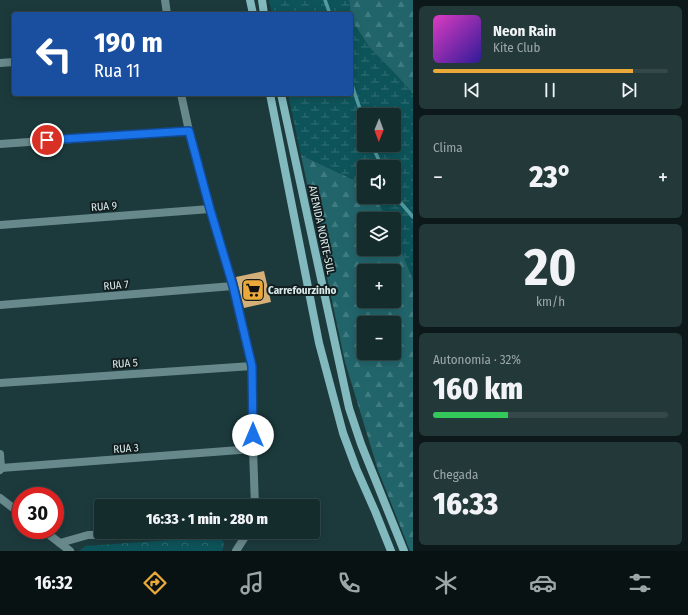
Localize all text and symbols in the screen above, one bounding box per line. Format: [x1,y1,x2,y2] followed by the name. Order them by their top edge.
[493,22,556,40] text: Neon Rain
[94,26,163,59] text: 190 m
[28,28,80,80] icon: left
[493,40,540,55] text: Kite Club
[94,60,140,82] text: Rua 11
[461,79,483,101] icon: previous
[539,79,561,101] icon: pause
[618,79,640,101] icon: next
[357,108,401,152] north arrow
[357,108,401,360] map controls
[30,123,64,157] pin
[36,129,58,151] icon: arrive
[433,140,463,155] text: Clima
[529,159,572,195] text: 23°
[357,160,401,204] button: sound
[433,164,443,191] text: −
[658,164,668,191] text: +
[306,185,337,276] street label: AVENIDA NORTE-SUL
[91,199,117,214] street label: RUA 9
[357,212,401,256] button: layers
[524,236,577,299] text: 20
[357,264,401,308] button: +
[240,277,266,303] supermarket icon: Carrefourzinho
[103,278,130,293] street label: RUA 7
[268,284,336,297] place label: Carrefourzinho
[536,294,565,309] text: km/h
[357,316,401,360] button: −
[433,352,521,367] text: Autonomia · 32%
[112,356,138,371] street label: RUA 5
[433,371,523,407] text: 160 km
[232,414,274,456] position arrow
[113,441,139,456] street label: RUA 3
[433,467,478,482] text: Chegada
[433,486,498,522] text: 16:33
[12,487,64,539] speed limit sign: 30
[146,510,268,528] text: 16:33 · 1 min · 280 m
[141,569,169,597] icon: directions
[238,569,266,597] icon: music
[335,569,363,597] icon: phone
[432,569,460,597] icon: climate
[529,569,557,597] icon: car
[626,569,654,597] icon: filters
[34,572,73,594] text: 16:32

